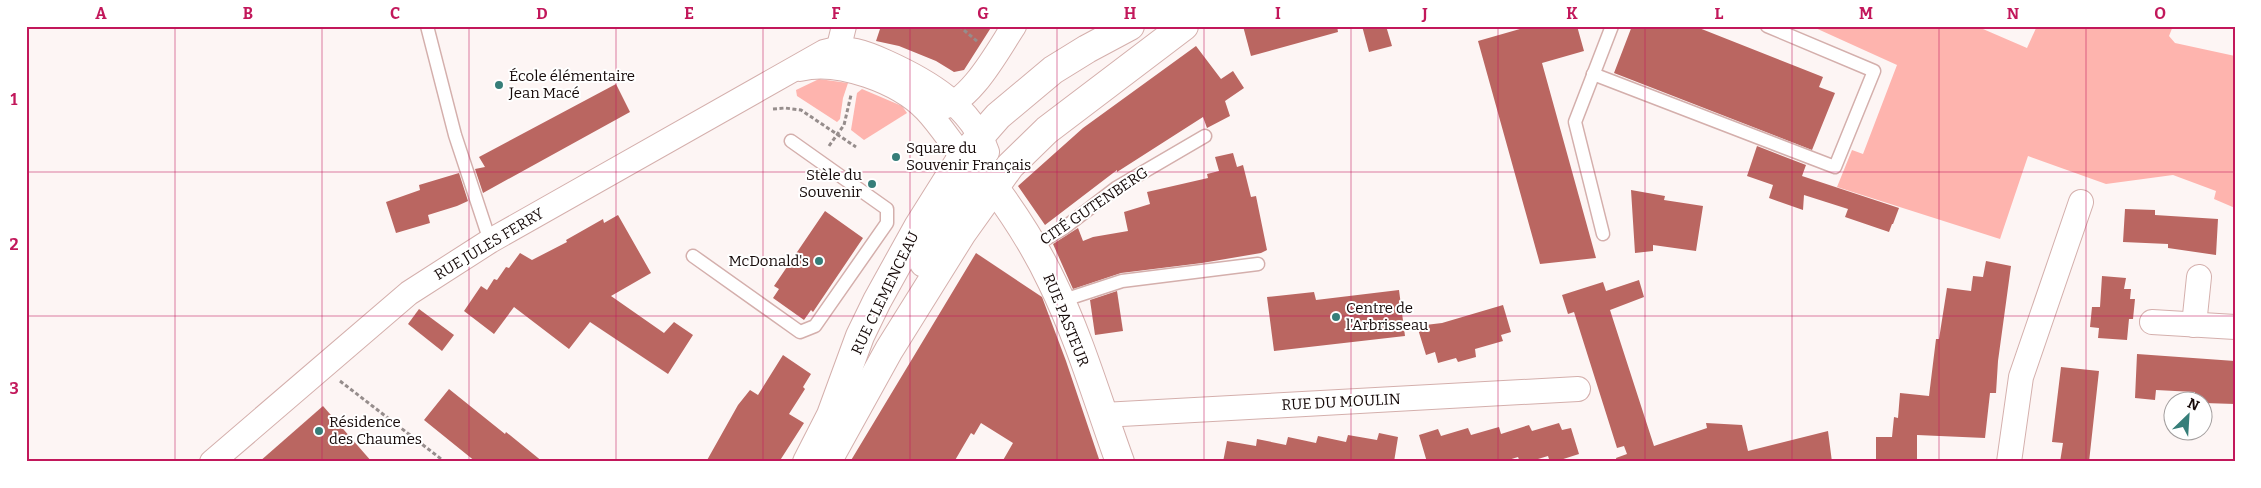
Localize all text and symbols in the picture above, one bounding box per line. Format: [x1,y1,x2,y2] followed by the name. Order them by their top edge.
[95,4,107,23] text: A
[243,4,253,23] text: B
[390,4,400,23] text: C
[536,4,548,23] text: D
[684,4,694,23] text: E
[832,4,841,23] text: F
[977,4,989,23] text: G
[1124,4,1137,23] text: H
[1275,4,1281,23] text: I
[1421,4,1428,23] text: J
[1566,4,1578,23] text: K
[1715,4,1724,23] text: L
[1859,4,1873,23] text: M
[2007,4,2019,23] text: N
[2154,4,2166,23] text: O
[508,67,635,102] place label: École élémentaire Jean Macé
[493,79,505,91] marker: École élémentaire Jean Macé
[11,90,18,109] text: 1
[906,139,1031,174] place label: Square du Souvenir Français
[890,151,902,163] marker: Square du Souvenir Français
[1037,163,1151,249] street label: CITÉ GUTENBERG
[799,166,862,201] place label: Stèle du Souvenir
[866,178,878,190] marker: Stèle du Souvenir
[431,204,547,284] street label: RUE JULES FERRY
[847,228,923,358] street label: RUE CLEMENCEAU
[9,235,19,254] text: 2
[728,252,809,270] place label: McDonald's
[813,255,825,267] marker: McDonald's
[1039,271,1093,369] street label: RUE PASTEUR
[1346,299,1428,334] place label: Centre de l'Arbrisseau
[1330,311,1342,323] marker: Centre de l'Arbrisseau
[9,379,19,398] text: 3
[1281,390,1401,414] street label: RUE DU MOULIN
[2164,390,2214,440] north arrow
[2185,395,2202,415] text: N
[329,413,422,448] place label: Résidence des Chaumes
[313,425,325,437] marker: Résidence des Chaumes

